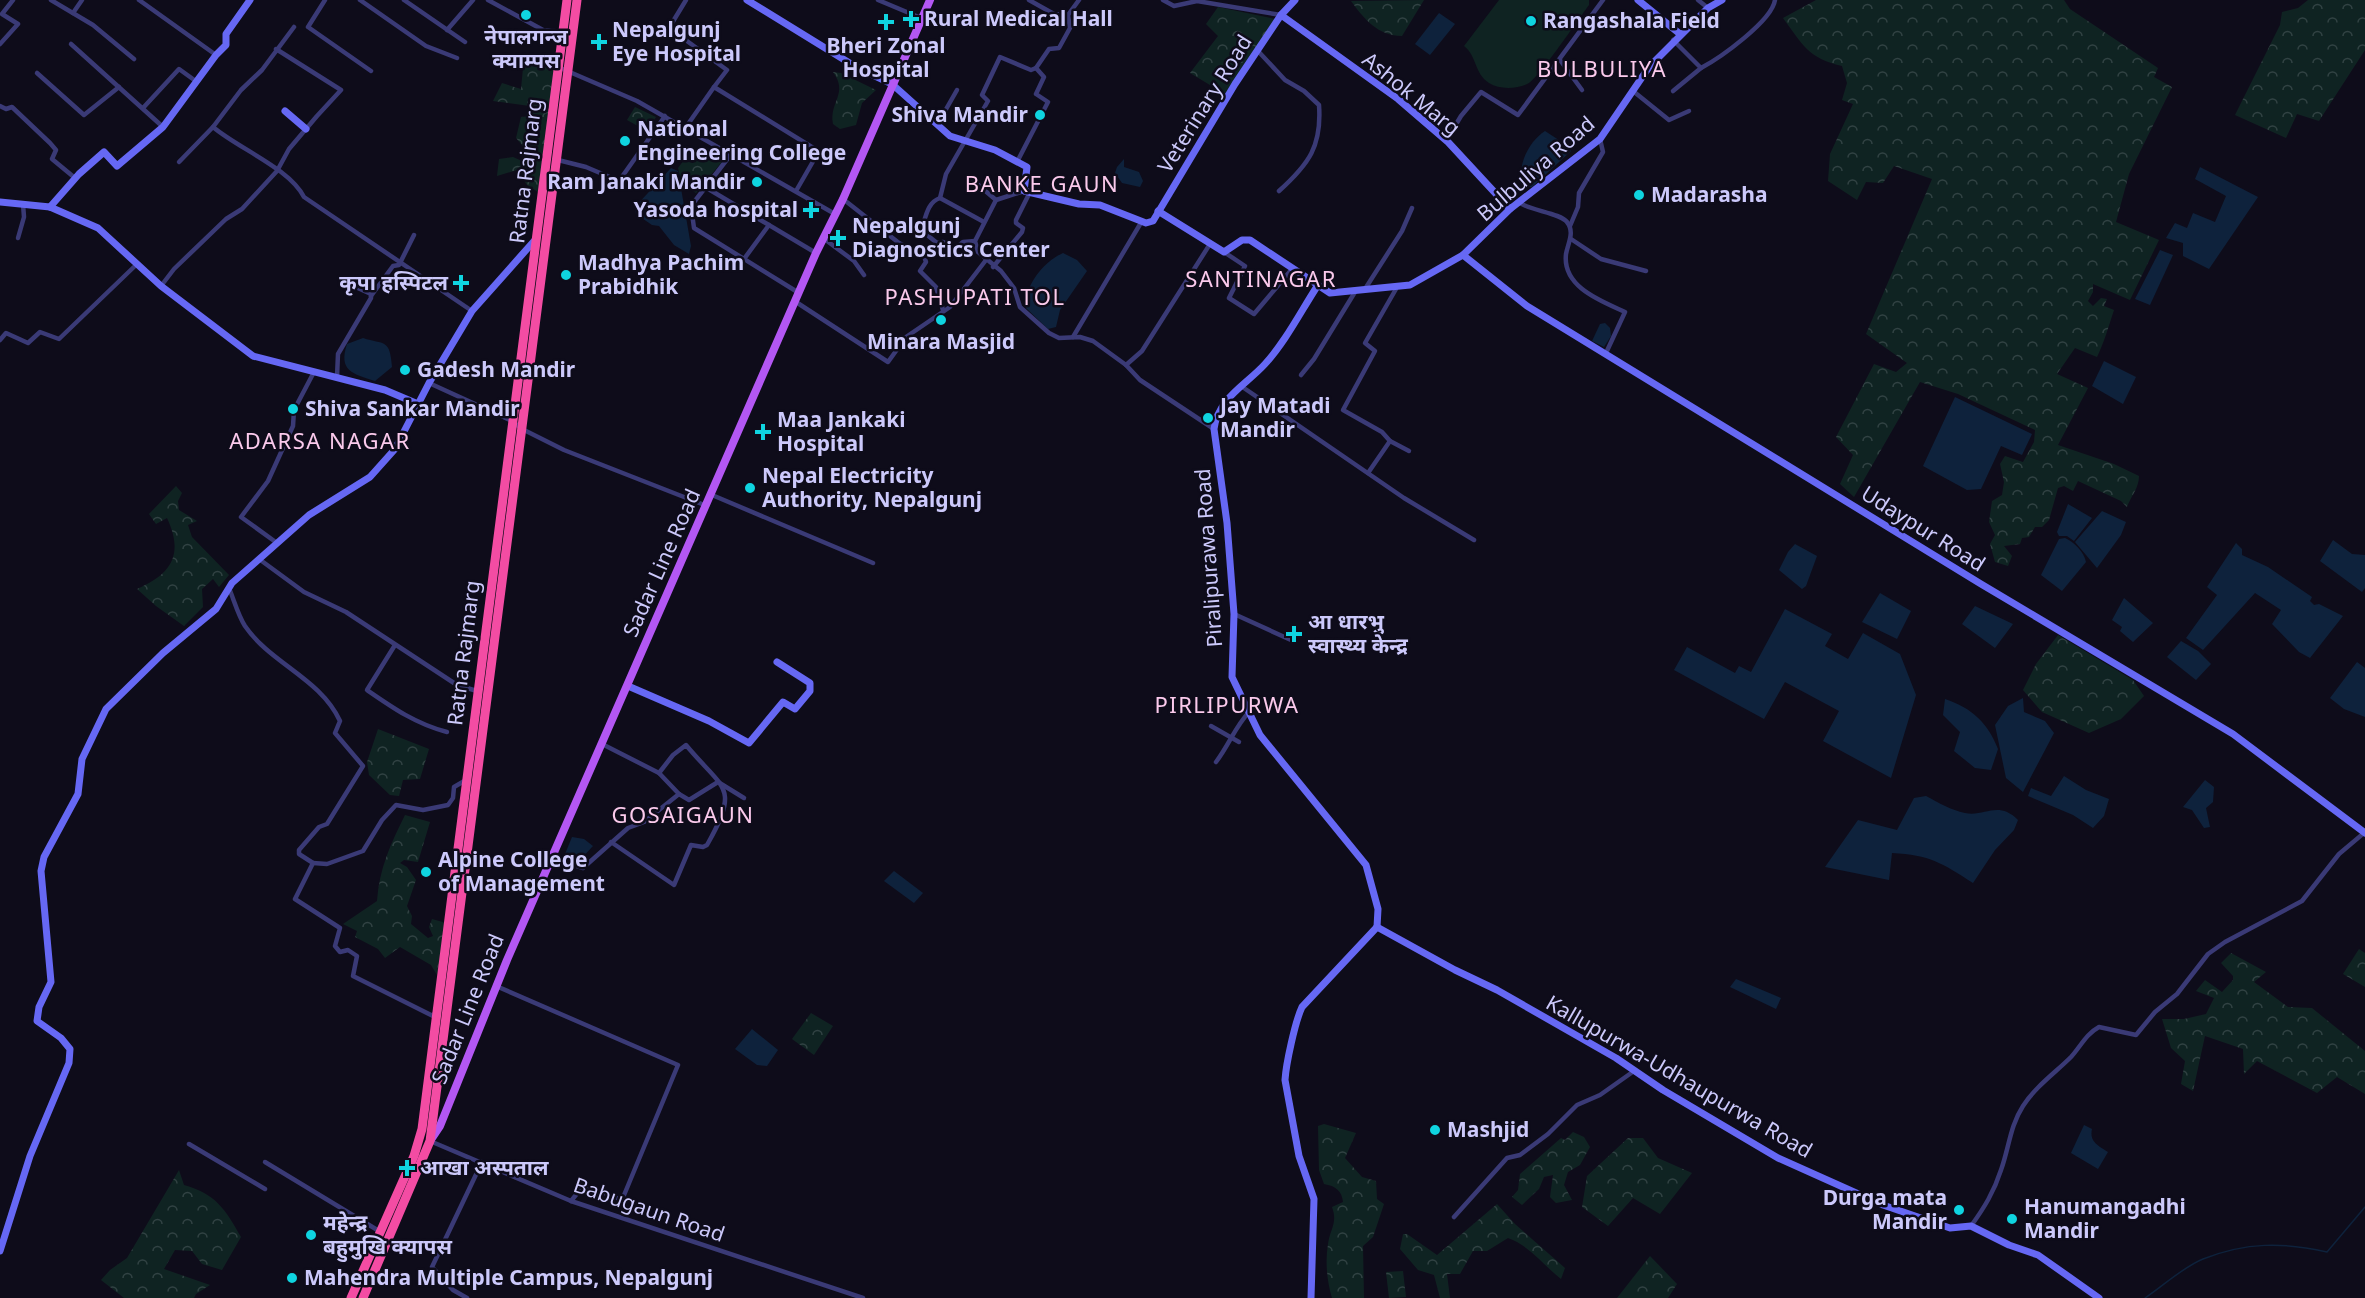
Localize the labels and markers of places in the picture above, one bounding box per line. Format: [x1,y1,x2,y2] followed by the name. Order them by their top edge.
[924,4,1113,32] place label: Rural Medical Hall
[1543,6,1720,34] place label: Rangashala Field
[519,8,533,22] marker: नेपालगन्ज क्याम्पस
[902,10,920,28] marker: Rural Medical Hall
[877,13,895,31] marker: Bheri Zonal Hospital
[1524,14,1538,28] marker: Rangashala Field
[612,15,741,67] place label: Nepalgunj Eye Hospital
[484,22,568,74] place label: नेपालगन्ज क्याम्पस
[826,31,946,83] place label: Bheri Zonal Hospital
[590,33,608,51] marker: Nepalgunj Eye Hospital
[892,100,1029,128] place label: Shiva Mandir
[1033,108,1047,122] marker: Shiva Mandir
[637,114,846,166] place label: National Engineering College
[618,134,632,148] marker: National Engineering College
[547,167,746,195] place label: Ram Janaki Mandir
[750,175,764,189] marker: Ram Janaki Mandir
[1651,180,1768,208] place label: Madarasha
[1632,188,1646,202] marker: Madarasha
[634,195,798,223] place label: Yasoda hospital
[802,201,820,219] marker: Yasoda hospital
[852,211,1050,263] place label: Nepalgunj Diagnostics Center
[829,229,847,247] marker: Nepalgunj Diagnostics Center
[578,248,744,300] place label: Madhya Pachim Prabidhik
[339,268,448,296] place label: कृपा हस्पिटल
[559,268,573,282] marker: Madhya Pachim Prabidhik
[452,274,470,292] marker: कृपा हस्पिटल
[934,313,948,327] marker: Minara Masjid
[867,327,1015,355] place label: Minara Masjid
[417,355,576,383] place label: Gadesh Mandir
[398,363,412,377] marker: Gadesh Mandir
[1218,391,1331,443] place label: Jay Matadi Mandir
[305,394,520,422] place label: Shiva Sankar Mandir
[286,402,300,416] marker: Shiva Sankar Mandir
[777,405,906,457] place label: Maa Jankaki Hospital
[1201,411,1215,425] marker: Jay Matadi Mandir
[754,423,772,441] marker: Maa Jankaki Hospital
[762,461,982,513] place label: Nepal Electricity Authority, Nepalgunj
[743,481,757,495] marker: Nepal Electricity Authority, Nepalgunj
[1308,607,1409,659] place label: आ धारभु स्वास्थ्य केन्द्र
[1285,625,1303,643] marker: आ धारभु स्वास्थ्य केन्द्र
[438,845,605,897] place label: Alpine College of Management
[419,865,433,879] marker: Alpine College of Management
[1447,1115,1529,1143] place label: Mashjid
[1428,1123,1442,1137] marker: Mashjid
[420,1153,549,1181] place label: आखा अस्पताल
[398,1159,416,1177] marker: आखा अस्पताल
[1823,1183,1948,1235] place label: Durga mata Mandir
[2024,1192,2186,1244] place label: Hanumangadhi Mandir
[1952,1203,1966,1217] marker: Durga mata Mandir
[323,1208,452,1262] place label: महेन्द्र बहुमुखि क्यापस
[2005,1212,2019,1226] marker: Hanumangadhi Mandir
[304,1228,318,1242] marker: महेन्द्र बहुमुखि क्यापस
[304,1263,713,1291] place label: Mahendra Multiple Campus, Nepalgunj
[285,1271,299,1285] marker: Mahendra Multiple Campus, Nepalgunj

